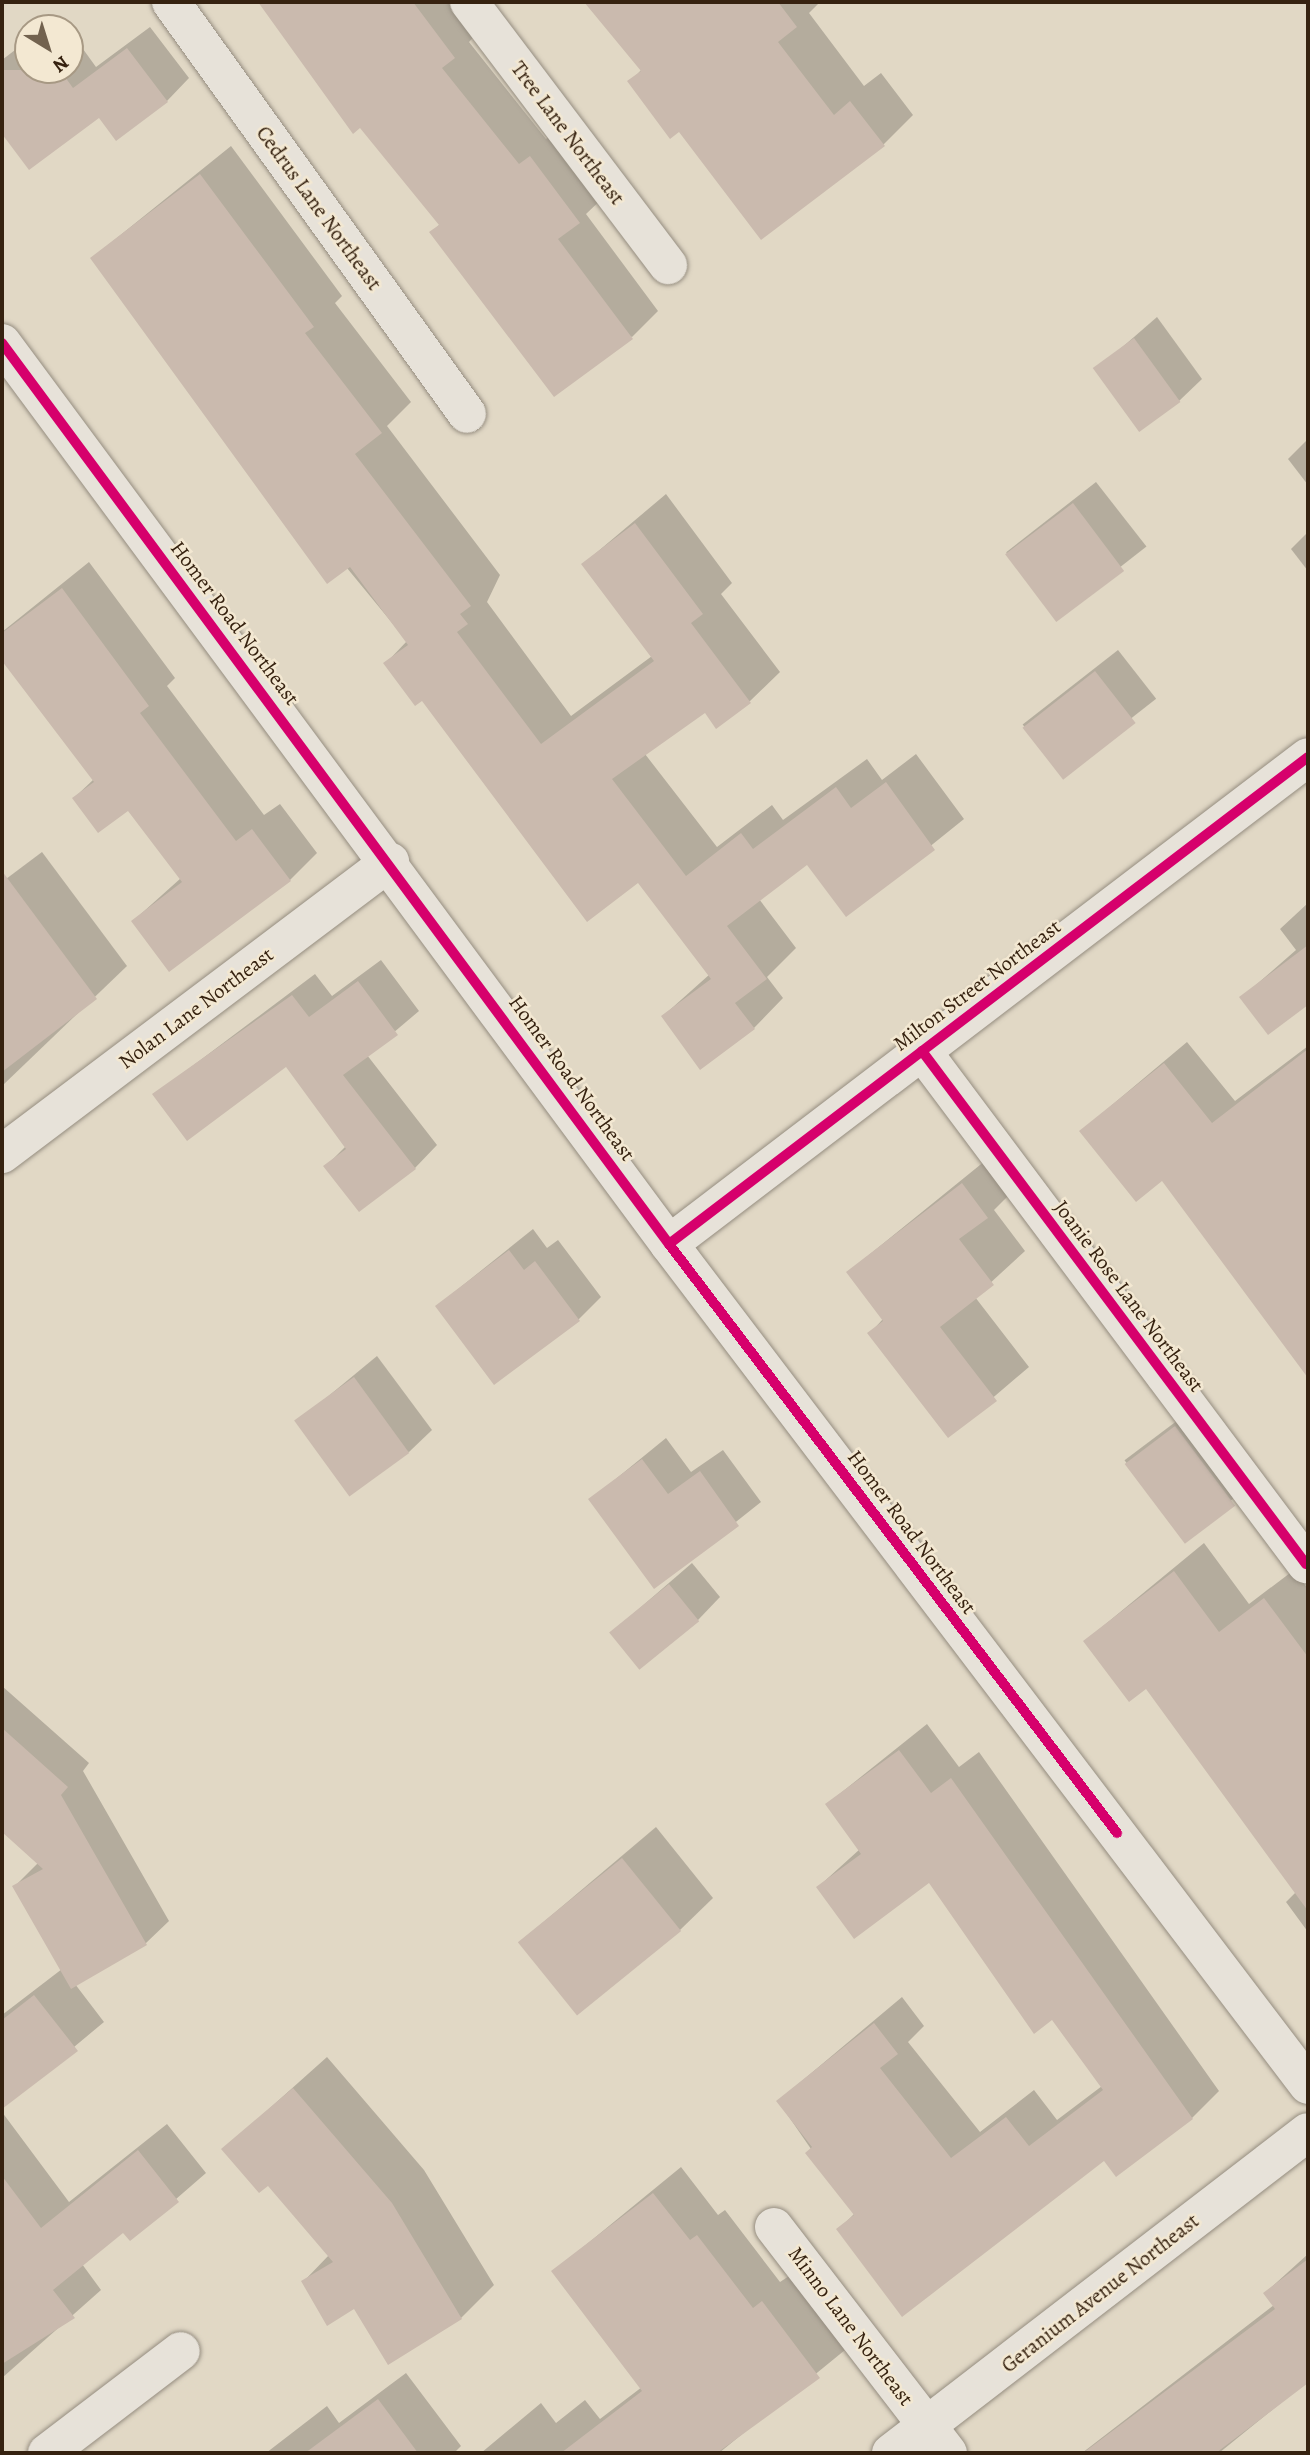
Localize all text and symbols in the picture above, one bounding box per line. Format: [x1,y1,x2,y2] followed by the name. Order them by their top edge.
[14,14,84,84] north arrow
[47,49,74,78] text: N
[506,56,630,210] street label: Tree Lane Northeast
[251,121,387,295] street label: Cedrus Lane Northeast
[165,536,305,710] street label: Homer Road Northeast
[888,914,1066,1056] street label: Milton Street Northeast
[114,942,278,1074] street label: Nolan Lane Northeast
[503,990,641,1166] street label: Homer Road Northeast
[1049,1195,1209,1397] street label: Joanie Rose Lane Northeast
[842,1445,982,1619] street label: Homer Road Northeast
[996,2208,1204,2378] street label: Geranium Avenue Northeast
[783,2242,919,2410] street label: Minno Lane Northeast

